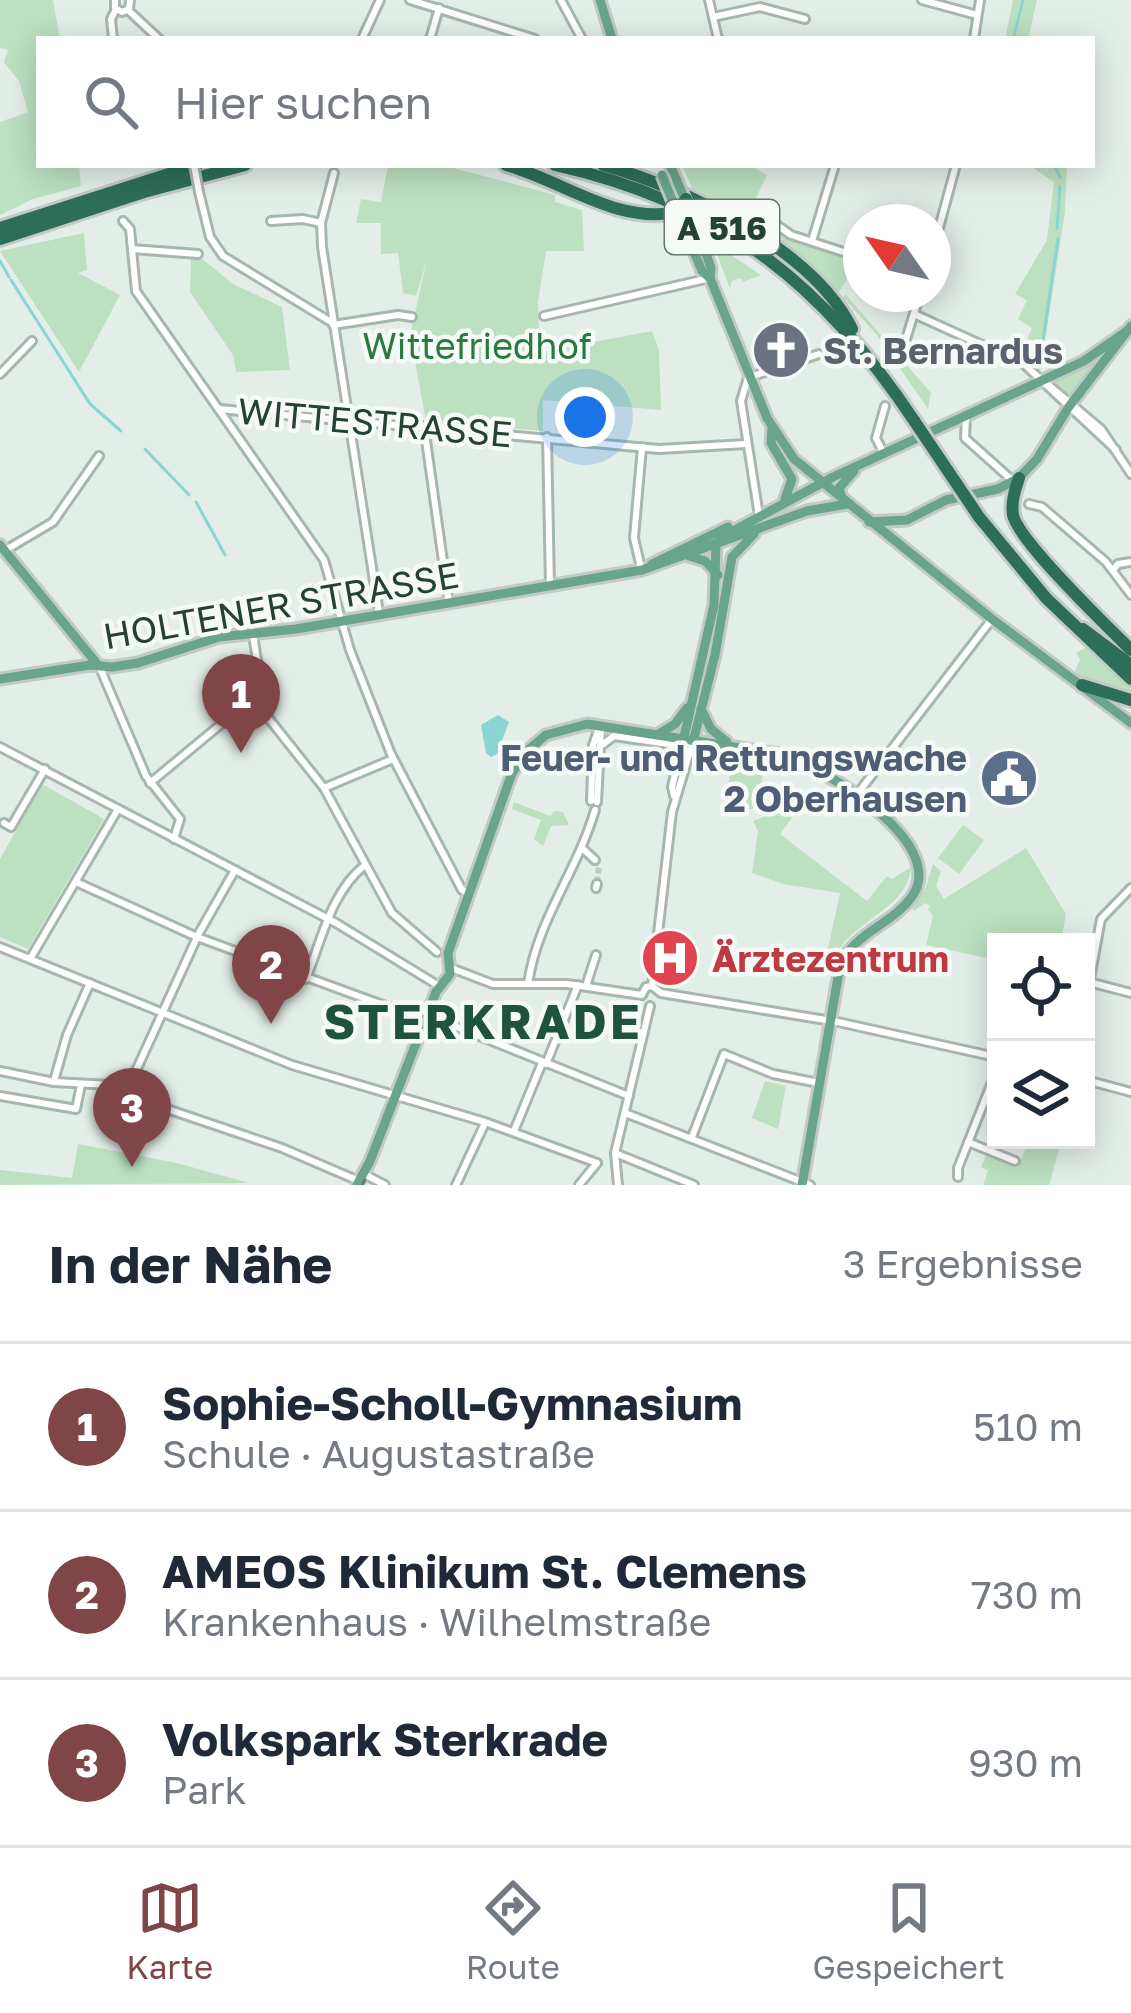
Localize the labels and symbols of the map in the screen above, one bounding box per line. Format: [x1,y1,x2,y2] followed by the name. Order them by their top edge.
[665,200,779,254] road number: A 516
[843,204,951,312] north arrow
[750,319,812,381] church icon: St. Bernardus
[362,324,592,367] park label: Wittefriedhof
[823,329,1063,372] place label: St. Bernardus
[555,387,615,447] your location
[236,389,514,455] street label: WITTESTRASSE
[100,553,462,657] street label: HOLTENER STRASSE
[202,654,280,753] pin: 1
[500,736,967,820] place label: Feuer- und Rettungswache 2 Oberhausen
[978,747,1040,809] public building icon: Feuer- und Rettungswache 2 Oberhausen
[232,925,310,1024] pin: 2
[639,927,701,989] hospital icon: Ärztezentrum
[712,937,949,980] place label: Ärztezentrum
[323,992,643,1050] district label: STERKRADE
[93,1068,171,1167] pin: 3

